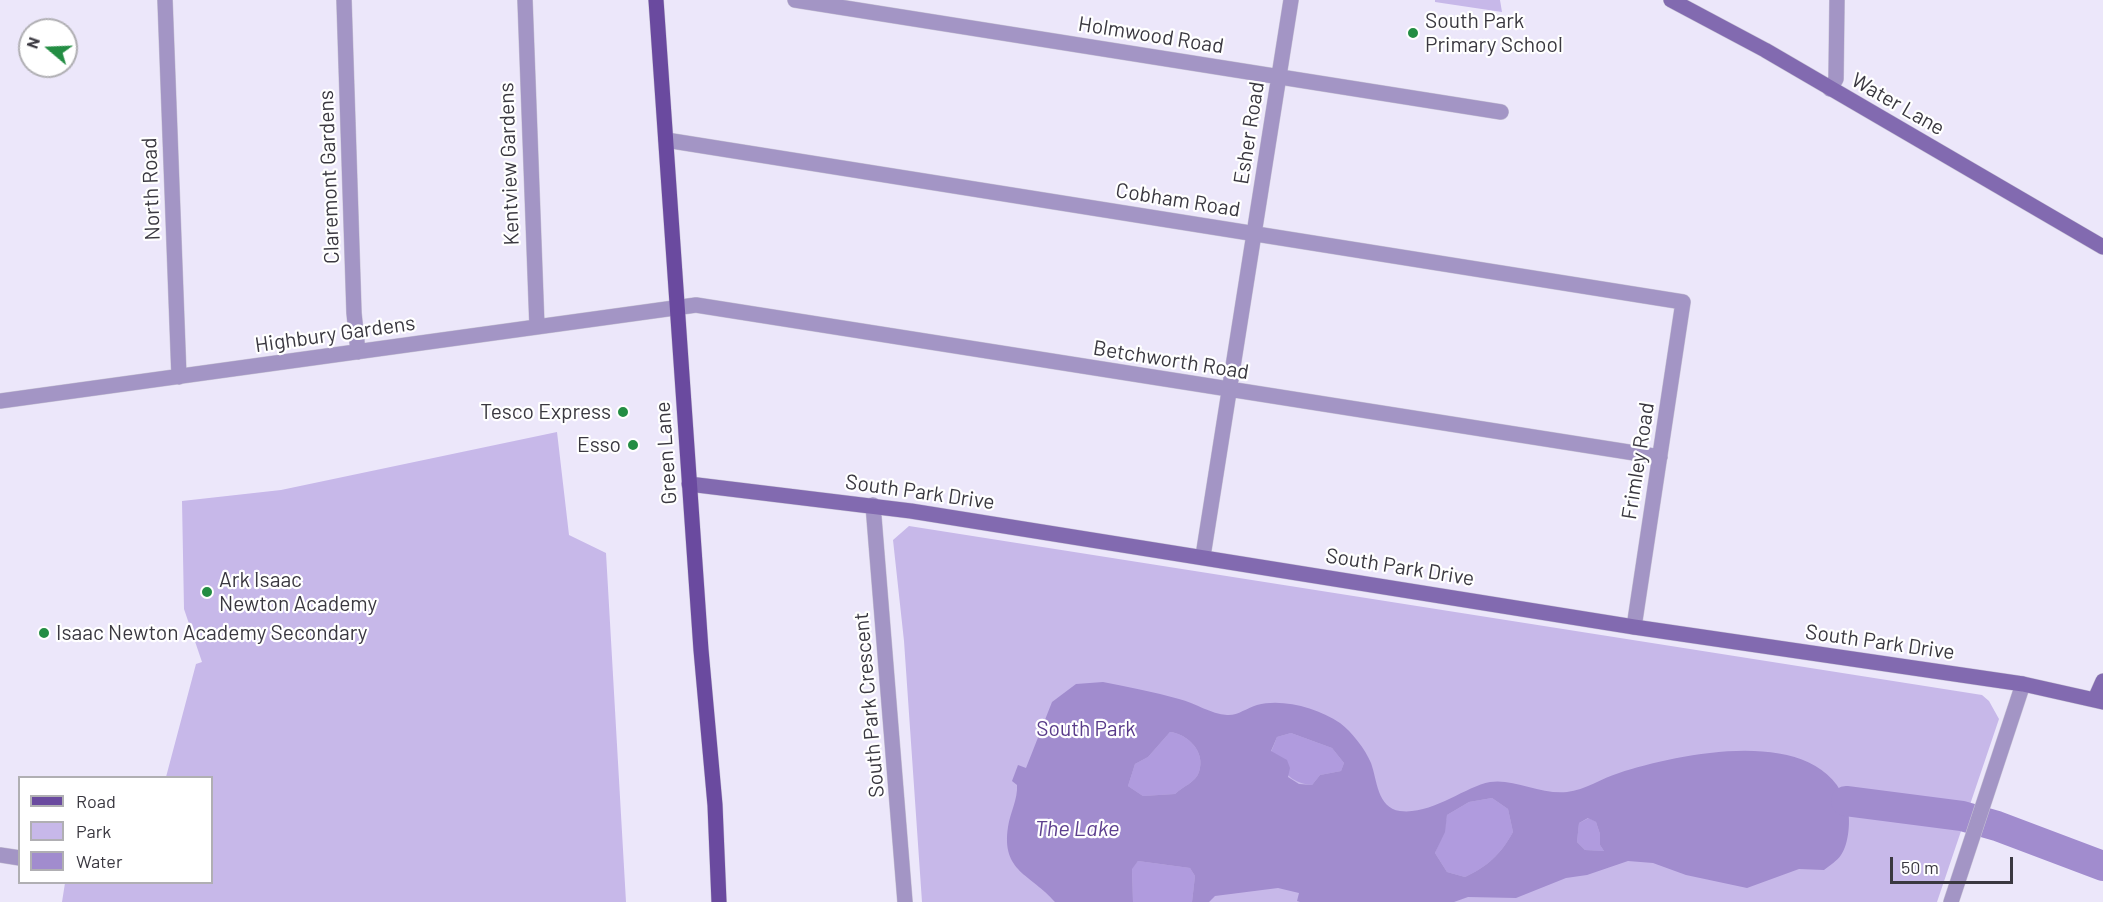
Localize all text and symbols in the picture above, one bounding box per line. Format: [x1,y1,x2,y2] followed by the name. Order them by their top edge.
[1425,8,1563,58] place label: South Park Primary School
[1076,11,1226,59] street label: Holmwood Road
[18,18,78,78] north arrow
[1406,26,1420,40] marker: South Park Primary School
[22,35,43,51] text: N
[1847,67,1949,141] street label: Water Lane
[1228,80,1270,186] street label: Esher Road
[494,82,524,246] street label: Kentview Gardens
[313,90,345,264] street label: Claremont Gardens
[137,137,165,241] street label: North Road
[1114,178,1242,222] street label: Cobham Road
[253,310,417,358] street label: Highbury Gardens
[1091,335,1251,385] street label: Betchworth Road
[480,399,611,425] place label: Tesco Express
[650,401,682,505] street label: Green Lane
[1616,401,1660,521] street label: Frimley Road
[616,405,630,419] marker: Tesco Express
[577,432,621,458] place label: Esso
[626,438,640,452] marker: Esso
[844,469,996,515] street label: South Park Drive
[1324,543,1476,591] street label: South Park Drive
[219,567,377,617] place label: Ark Isaac Newton Academy
[200,585,214,599] marker: Ark Isaac Newton Academy
[848,611,890,799] street label: South Park Crescent
[1804,619,1956,665] street label: South Park Drive
[56,620,368,646] place label: Isaac Newton Academy Secondary
[37,626,51,640] marker: Isaac Newton Academy Secondary
[1036,716,1136,742] park label: South Park
[18,776,213,884] legend
[76,790,116,812] text: Road
[1035,816,1119,842] water label: The Lake
[76,820,111,842] text: Park
[1893,845,2016,883] scale bar
[76,850,123,872] text: Water
[1901,856,1939,878] text: 50 m

